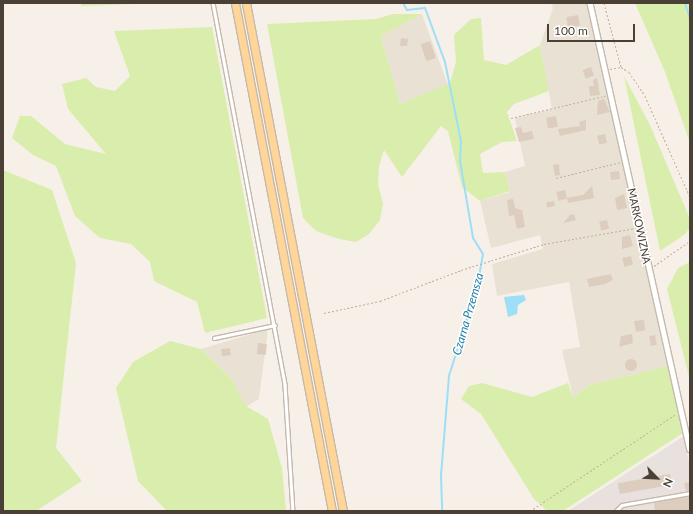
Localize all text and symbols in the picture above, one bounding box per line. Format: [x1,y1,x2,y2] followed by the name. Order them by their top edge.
[549,16,637,42] scale bar
[554,23,588,38] text: 100 m
[625,187,653,265] street label: MARKOWIZNA
[449,271,487,357] water label: Czarna Przemsza
[637,458,677,498] north arrow
[661,477,676,490] text: N

